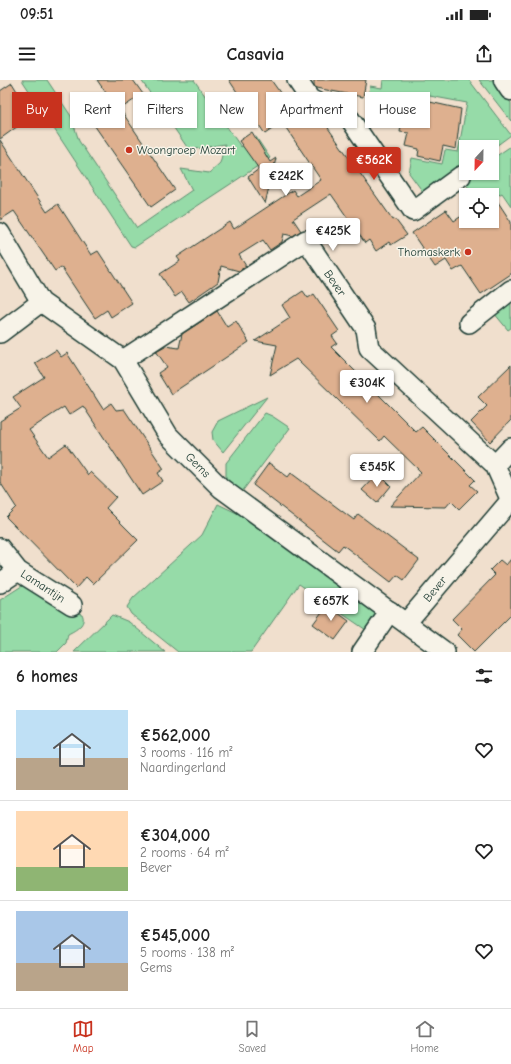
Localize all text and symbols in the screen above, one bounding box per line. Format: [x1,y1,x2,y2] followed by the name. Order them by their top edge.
[20,5,53,23] text: 09:51
[16,43,38,65] icon: menu
[473,43,495,65] icon: share
[227,44,284,65] text: Casavia
[12,92,62,128] chip: Buy
[70,92,125,128] chip: Rent
[133,92,197,128] chip: Filters
[205,92,258,128] chip: New
[266,92,357,128] chip: Apartment
[365,92,430,128] chip: House
[459,140,499,180] north arrow
[459,140,499,228] map controls
[137,143,236,157] place label: Woongroep Mozart
[124,145,134,155] marker: Woongroep Mozart
[346,147,402,181] pin: €562K
[356,152,392,167] text: €562K
[258,163,314,197] pin: €242K
[269,168,303,183] text: €242K
[459,188,499,228] button: locate
[305,218,361,252] pin: €425K
[315,223,351,238] text: €425K
[398,245,460,259] place label: Thomaskerk
[463,247,473,257] marker: Thomaskerk
[321,267,349,299] street label: Bever
[339,370,395,404] pin: €304K
[349,375,385,390] text: €304K
[183,450,213,480] street label: Gems
[349,454,405,488] pin: €545K
[359,459,395,474] text: €545K
[18,566,68,606] street label: Lamantijn
[420,573,450,605] street label: Bever
[303,588,359,622] pin: €657K
[313,593,349,608] text: €657K
[473,665,495,687] icon: filters
[16,667,78,686] text: 6 homes
[48,726,96,774] icon: home
[140,726,211,745] text: €562,000
[473,739,495,761] icon: heart
[140,745,232,760] text: 3 rooms · 116 m²
[140,760,226,775] text: Naardingerland
[140,826,210,845] text: €304,000
[48,827,96,875] icon: home
[473,840,495,862] icon: heart
[140,845,229,860] text: 2 rooms · 64 m²
[140,860,171,875] text: Bever
[140,926,210,945] text: €545,000
[48,927,96,975] icon: home
[473,940,495,962] icon: heart
[140,945,234,960] text: 5 rooms · 138 m²
[140,960,172,975] text: Gems
[72,1018,94,1055] tab: Map
[239,1018,266,1055] tab: Saved
[410,1018,439,1055] tab: Home

